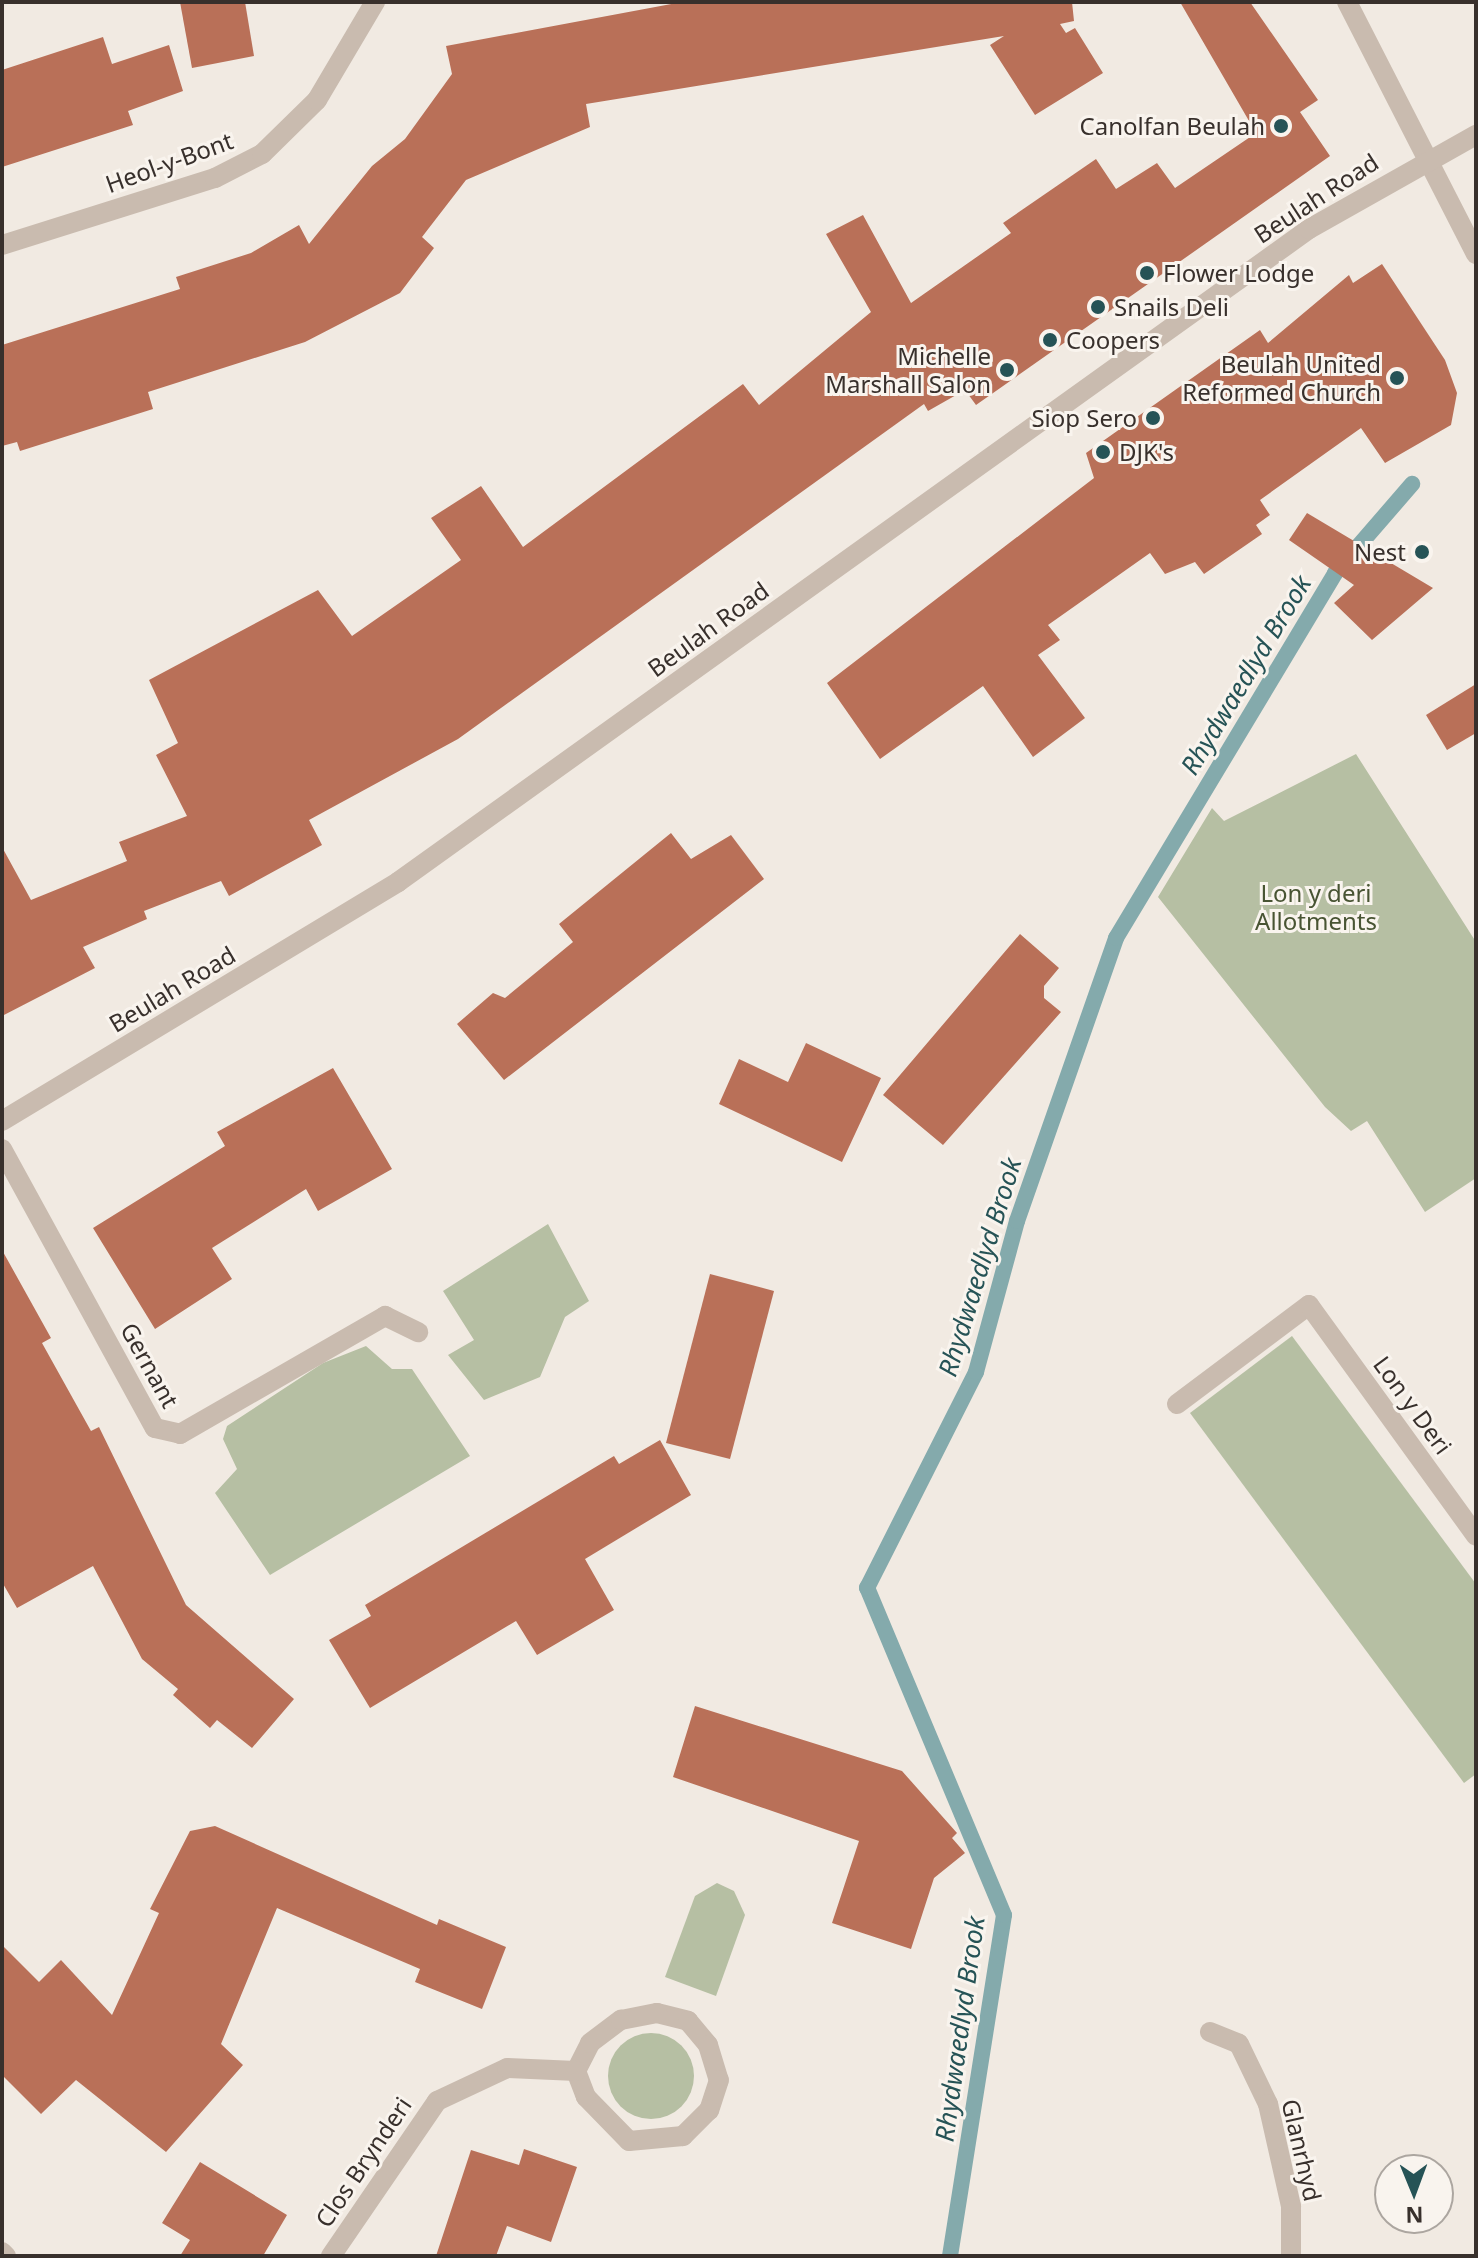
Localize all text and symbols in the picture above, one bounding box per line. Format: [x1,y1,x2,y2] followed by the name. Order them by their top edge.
[1080,112,1265,140] place label: Canolfan Beulah
[1272,117,1290,135] marker: Canolfan Beulah
[101,126,237,198] street label: Heol-y-Bont
[1248,147,1384,249] street label: Beulah Road
[1163,259,1314,287] place label: Flower Lodge
[1138,264,1156,282] marker: Flower Lodge
[1114,293,1229,321] place label: Snails Deli
[1089,298,1107,316] marker: Snails Deli
[1066,326,1160,354] place label: Coopers
[1041,331,1059,349] marker: Coopers
[825,342,991,398] place label: Michelle Marshall Salon
[1182,350,1381,406] place label: Beulah United Reformed Church
[998,361,1016,379] marker: Michelle Marshall Salon
[1388,369,1406,387] marker: Beulah United Reformed Church
[1031,404,1137,432] place label: Siop Sero
[1144,409,1162,427] marker: Siop Sero
[1119,438,1174,466] place label: DJK's
[1094,443,1112,461] marker: DJK's
[1354,538,1406,566] place label: Nest
[1413,543,1431,561] marker: Nest
[1174,570,1318,780] water label: Rhydwaedlyd Brook
[642,576,774,682] street label: Beulah Road
[1255,879,1377,935] park label: Lon y deri Allotments
[104,940,240,1038] street label: Beulah Road
[932,1154,1028,1380] water label: Rhydwaedlyd Brook
[115,1317,185,1413] street label: Gernant
[1368,1350,1458,1460] street label: Lon y Deri
[929,1914,991,2144] water label: Rhydwaedlyd Brook
[309,2092,417,2232] street label: Clos Brynderi
[1276,2096,1328,2204] street label: Glanrhyd
[1374,2154,1454,2234] north arrow
[1405,2201,1424,2231] text: N

